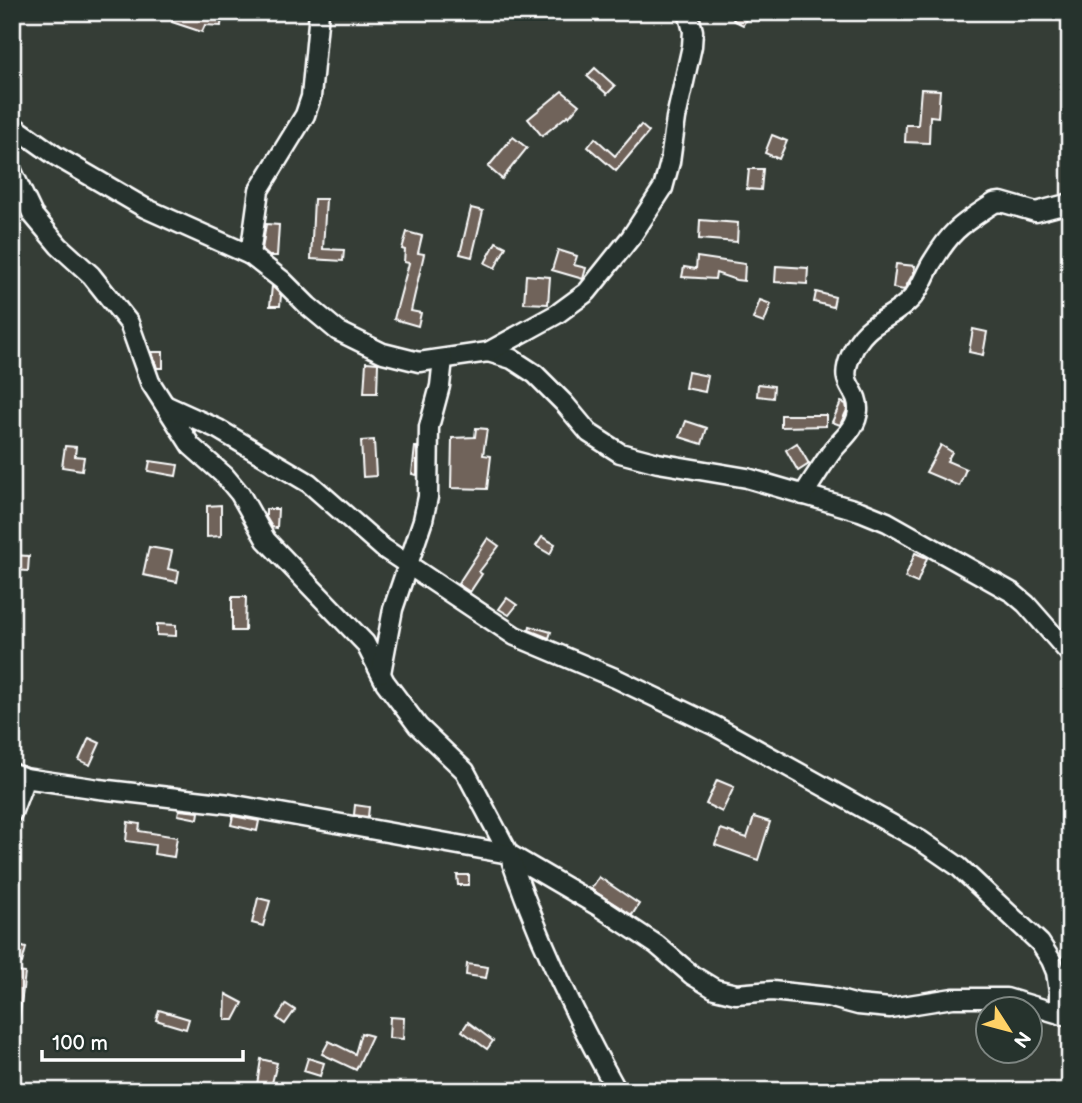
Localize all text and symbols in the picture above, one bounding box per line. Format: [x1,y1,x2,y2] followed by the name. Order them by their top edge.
[974,995,1044,1064] north arrow
[42,1019,243,1063] scale bar
[1008,1027,1035,1052] text: N
[52,1031,108,1056] text: 100 m

